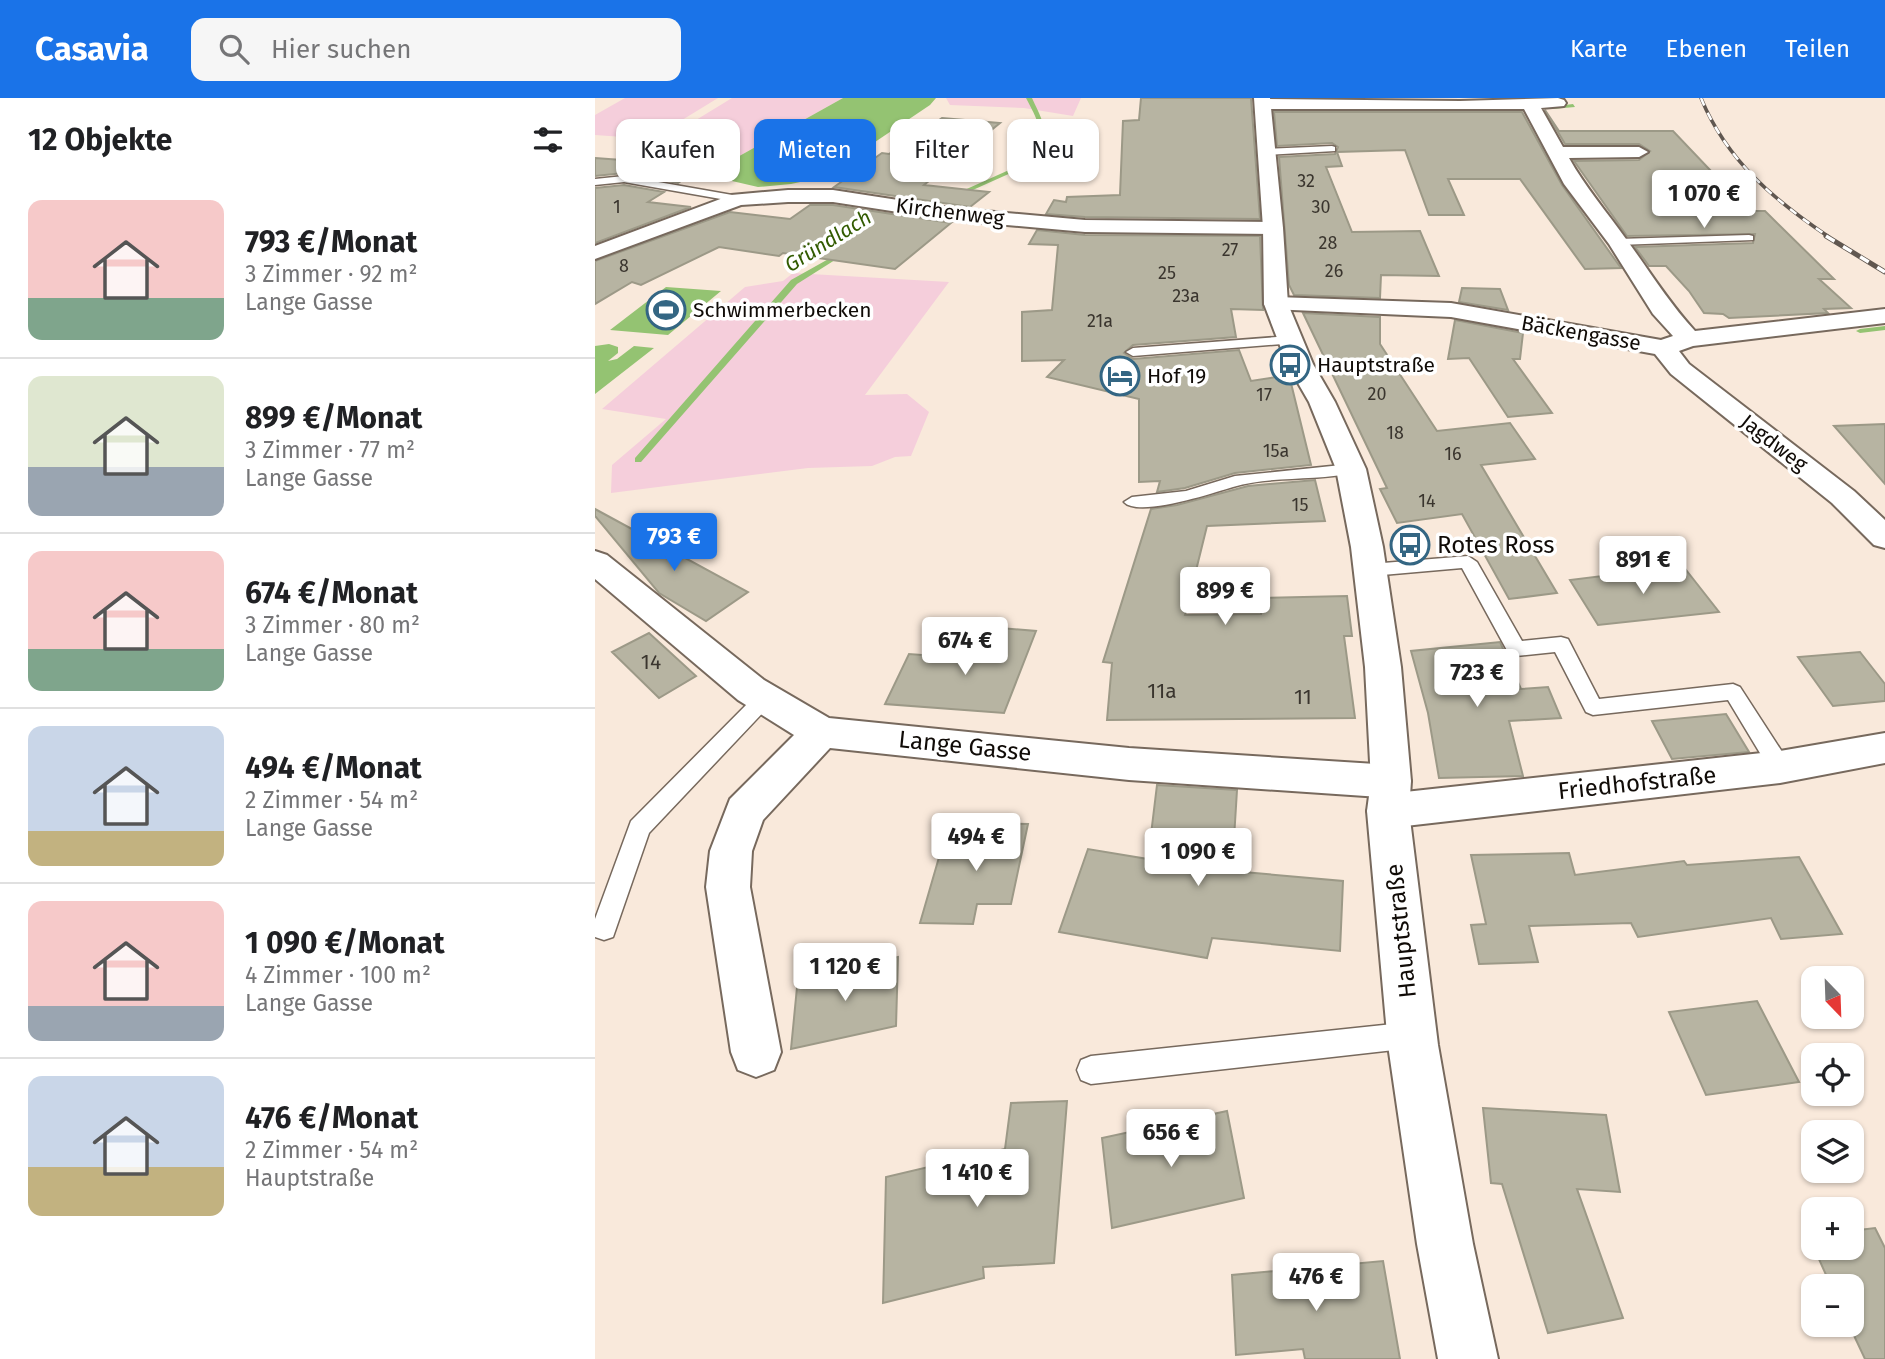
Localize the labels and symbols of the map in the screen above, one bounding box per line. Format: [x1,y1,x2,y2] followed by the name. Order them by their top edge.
[1297,170,1315,192] house number: 32
[1639,170,1769,230] pin: 1 070 €
[894,192,1006,232] street label: Kirchenweg
[613,196,621,218] house number: 1
[1311,196,1331,218] house number: 30
[780,204,876,278] water label: Gründlach
[1319,232,1337,254] house number: 28
[1222,239,1238,261] house number: 27
[619,255,629,277] house number: 8
[1325,260,1343,282] house number: 26
[1158,262,1176,284] house number: 25
[1172,285,1200,307] house number: 23a
[645,289,687,331] sports icon: Schwimmerbecken
[693,297,872,323] place label: Schwimmerbecken
[1087,310,1113,332] house number: 21a
[1519,310,1643,356] street label: Bäckengasse
[1269,344,1311,386] bus stop icon: Hauptstraße
[1317,352,1435,378] place label: Hauptstraße
[1099,355,1141,397] hotel icon: Hof 19
[1147,363,1206,389] place label: Hof 19
[1368,383,1386,405] house number: 20
[1256,384,1272,406] house number: 17
[1735,409,1813,477] street label: Jagdweg
[1386,422,1404,444] house number: 18
[1263,440,1289,462] house number: 15a
[1444,443,1462,465] house number: 16
[1418,490,1436,512] house number: 14
[1292,494,1308,516] house number: 15
[625,514,723,573] pin: 793 €
[1389,524,1431,566] bus stop icon: Rotes Ross
[1437,531,1554,559] place label: Rotes Ross
[1594,536,1692,596] pin: 891 €
[1176,568,1274,627] pin: 899 €
[916,618,1014,677] pin: 674 €
[641,649,661,675] house number: 14
[1428,650,1526,709] pin: 723 €
[1147,678,1177,704] house number: 11a
[1294,684,1312,710] house number: 11
[897,725,1033,767] street label: Lange Gasse
[1556,761,1718,805] street label: Friedhofstraße
[927,814,1025,873] pin: 494 €
[1133,828,1263,888] pin: 1 090 €
[1380,862,1422,1000] street label: Hauptstraße
[780,944,910,1003] pin: 1 120 €
[1801,966,1864,1029] north arrow
[1122,1110,1220,1169] pin: 656 €
[912,1150,1042,1209] pin: 1 410 €
[1267,1254,1365,1313] pin: 476 €

